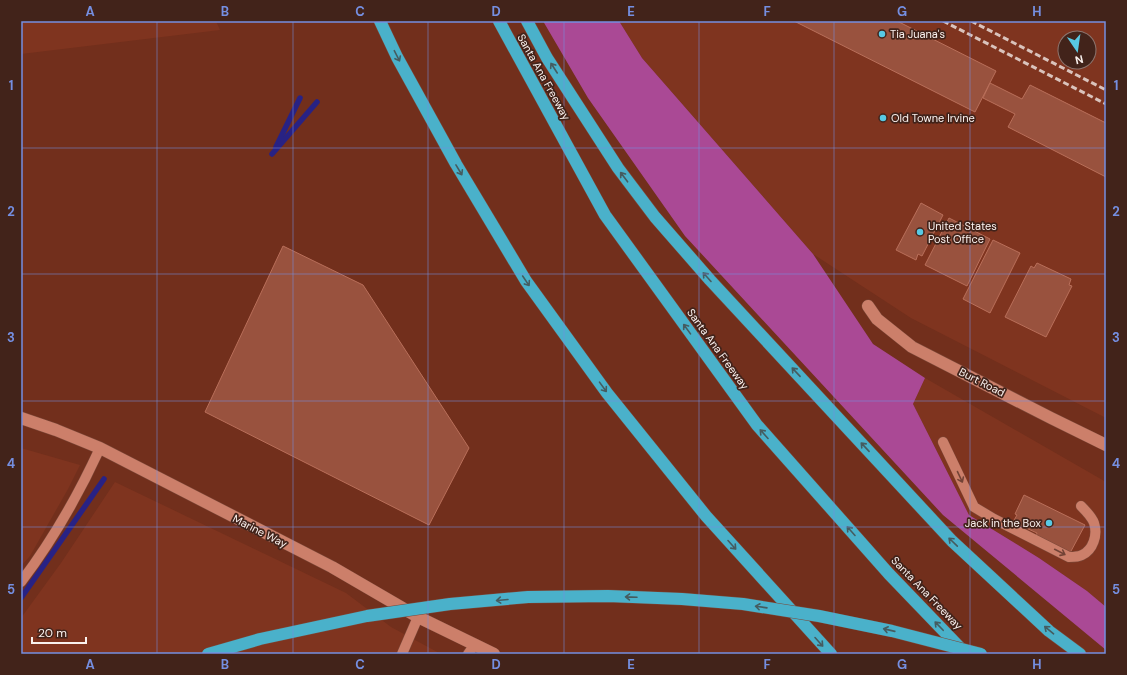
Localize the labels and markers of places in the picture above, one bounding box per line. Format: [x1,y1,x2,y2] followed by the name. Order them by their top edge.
[890,27,945,41] place label: Tia Juana's
[877,29,887,39] marker: Tia Juana's
[891,111,975,125] place label: Old Towne Irvine
[878,113,888,123] marker: Old Towne Irvine
[928,219,997,246] place label: United States Post Office
[915,227,925,237] marker: United States Post Office
[965,516,1042,530] place label: Jack in the Box
[1044,518,1054,528] marker: Jack in the Box

